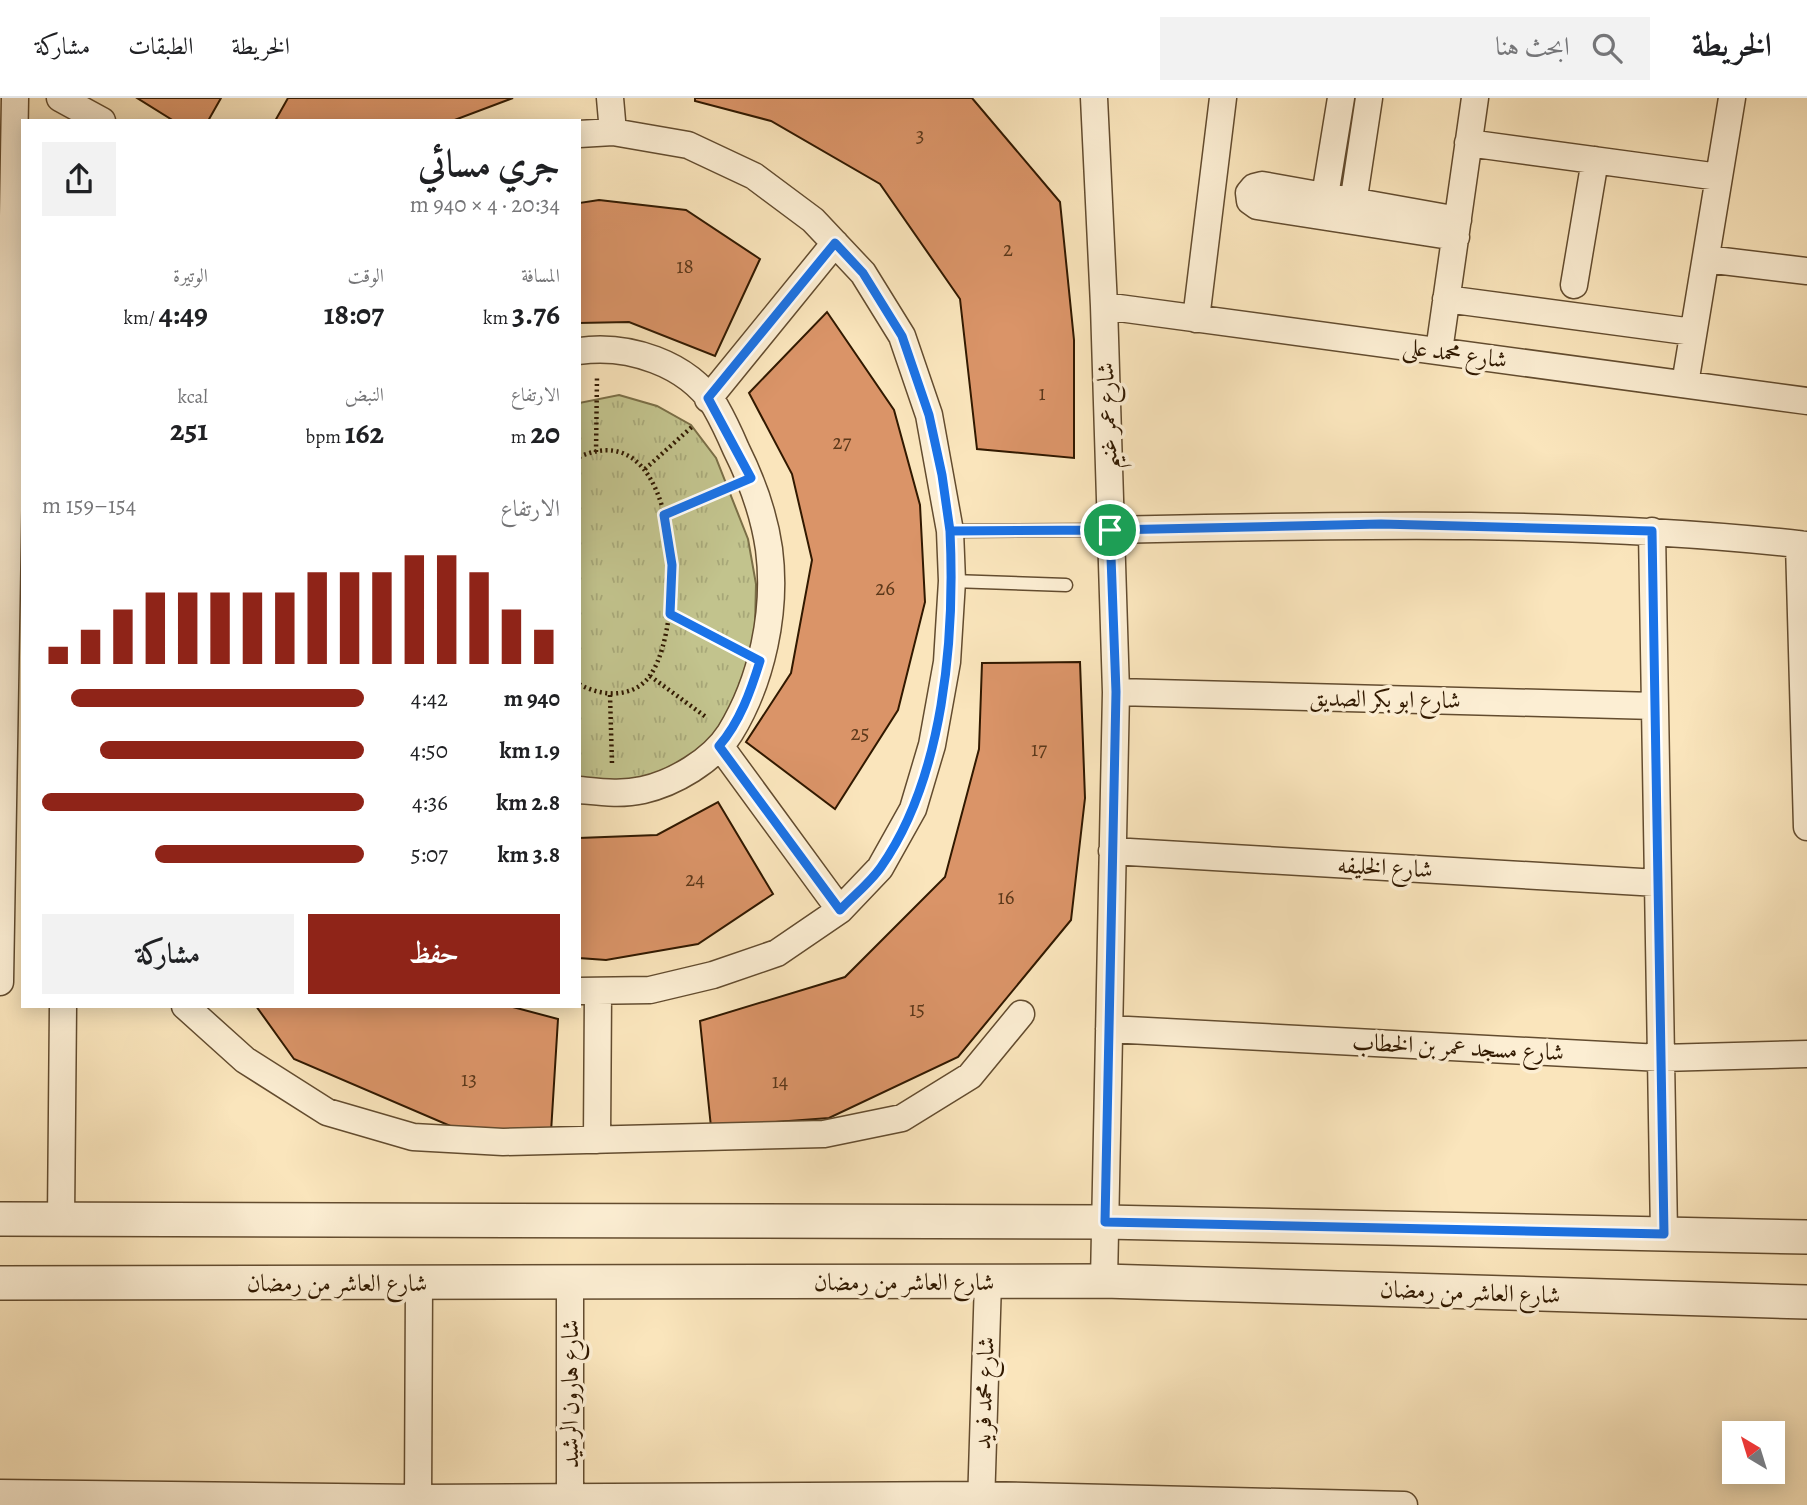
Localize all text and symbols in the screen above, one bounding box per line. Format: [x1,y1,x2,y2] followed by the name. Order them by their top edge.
[1160,17,1650,80] search box
[1692,22,1772,67] text: الخريطة
[1495,29,1570,64] text: ابحث هنا
[1588,29,1626,67] icon: search
[35,30,90,62] text: مشاركة
[128,30,194,62] text: الطبقات
[232,30,290,62] text: الخريطة
[916,121,924,149] house number: 3
[418,137,560,189] text: جري مسائي
[42,142,116,216] button: share
[410,189,560,220] text: 20:34 · 4 × 940 m
[1003,235,1013,263] house number: 2
[676,252,694,280] house number: 18
[173,263,208,289] text: الوتيرة
[348,263,384,289] text: الوقت
[521,263,560,289] text: المسافة
[159,294,208,334] text: 4:49
[324,294,384,334] text: 18:07
[512,294,560,334] text: 3.76
[123,305,159,331] text: /km
[483,305,512,331] text: km
[1400,330,1509,380] street label: شارع محمد على
[1089,362,1133,470] street label: شارع عمر غنيم
[1038,379,1046,407] house number: 1
[345,382,384,408] text: النبض
[511,382,560,408] text: الارتفاع
[178,384,208,410] text: kcal
[170,410,208,450] text: 251
[345,413,384,453] text: 162
[530,413,560,453] text: 20
[305,424,345,450] text: bpm
[511,424,530,450] text: m
[833,428,852,456] house number: 27
[42,490,136,521] text: 154–159 m
[500,493,560,524] text: الارتفاع
[1080,500,1140,560] pin
[1091,511,1129,549] icon: arrive
[875,574,895,602] house number: 26
[1309,682,1461,720] street label: شارع ابو بكر الصديق
[411,683,448,714] text: 4:42
[504,683,560,714] text: 940 m
[850,719,870,747] house number: 25
[410,735,448,766] text: 4:50
[500,735,560,766] text: 1.9 km
[1031,735,1047,763] house number: 17
[412,787,448,818] text: 4:36
[496,787,560,818] text: 2.8 km
[411,839,448,870] text: 5:07
[498,839,560,870] text: 3.8 km
[1336,849,1434,889] street label: شارع الخليفه
[685,865,705,893] house number: 24
[998,883,1015,911] house number: 16
[42,914,294,994] button: مشاركة
[308,914,560,994] button: حفظ
[909,995,925,1023] house number: 15
[1351,1025,1565,1073] street label: شارع مسجد عمر بن الخطاب
[461,1065,477,1093] house number: 13
[772,1067,788,1095] house number: 14
[814,1266,994,1302] street label: شارع العاشر من رمضان
[247,1267,427,1303] street label: شارع العاشر من رمضان
[1379,1273,1561,1315] street label: شارع العاشر من رمضان
[554,1320,590,1468] street label: شارع هارون الرشيد
[966,1336,1006,1450] street label: شارع محمد فريد
[1722,1421,1785,1484] north arrow
[1722,1421,1785,1484] map controls

